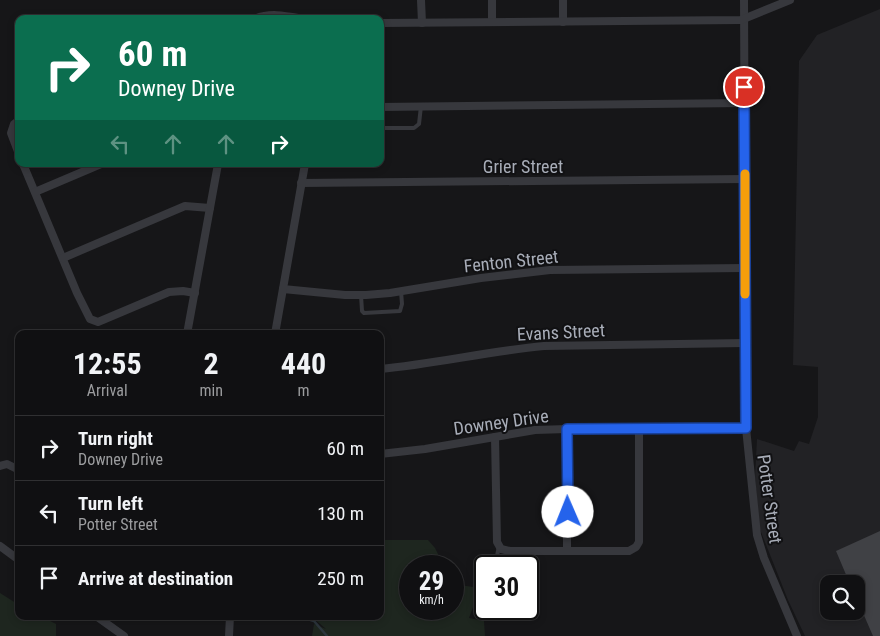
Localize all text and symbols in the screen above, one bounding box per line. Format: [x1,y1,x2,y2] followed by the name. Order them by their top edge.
[118,34,187,75] text: 60 m
[35,35,100,100] icon: right
[723,66,765,108] pin
[730,73,758,101] icon: arrive
[118,76,235,101] text: Downey Drive
[106,130,134,158] icon: left
[159,130,187,158] icon: ahead
[212,130,240,158] icon: ahead
[265,130,293,158] icon: right
[483,156,563,177] street label: Grier Street
[463,246,559,276] street label: Fenton Street
[516,319,606,345] street label: Evans Street
[73,346,142,381] text: 12:55
[204,346,219,381] text: 2
[281,346,326,381] text: 440
[87,381,128,400] text: Arrival
[199,381,223,400] text: min
[297,381,309,400] text: m
[452,405,550,439] street label: Downey Drive
[78,427,153,450] text: Turn right
[35,434,63,462] icon: right
[327,437,364,460] text: 60 m
[78,450,163,469] text: Downey Drive
[753,453,787,545] street label: Potter Street
[541,485,593,537] position arrow
[78,492,143,515] text: Turn left
[35,499,63,527] icon: left
[317,502,364,525] text: 130 m
[78,515,158,534] text: Potter Street
[474,555,539,620] speed limit sign: 30
[35,564,63,592] icon: arrive
[78,567,233,590] text: Arrive at destination
[317,567,364,590] text: 250 m
[419,567,444,596] text: 29
[820,575,865,620] map controls
[820,575,865,620] button: search
[419,593,444,607] text: km/h

